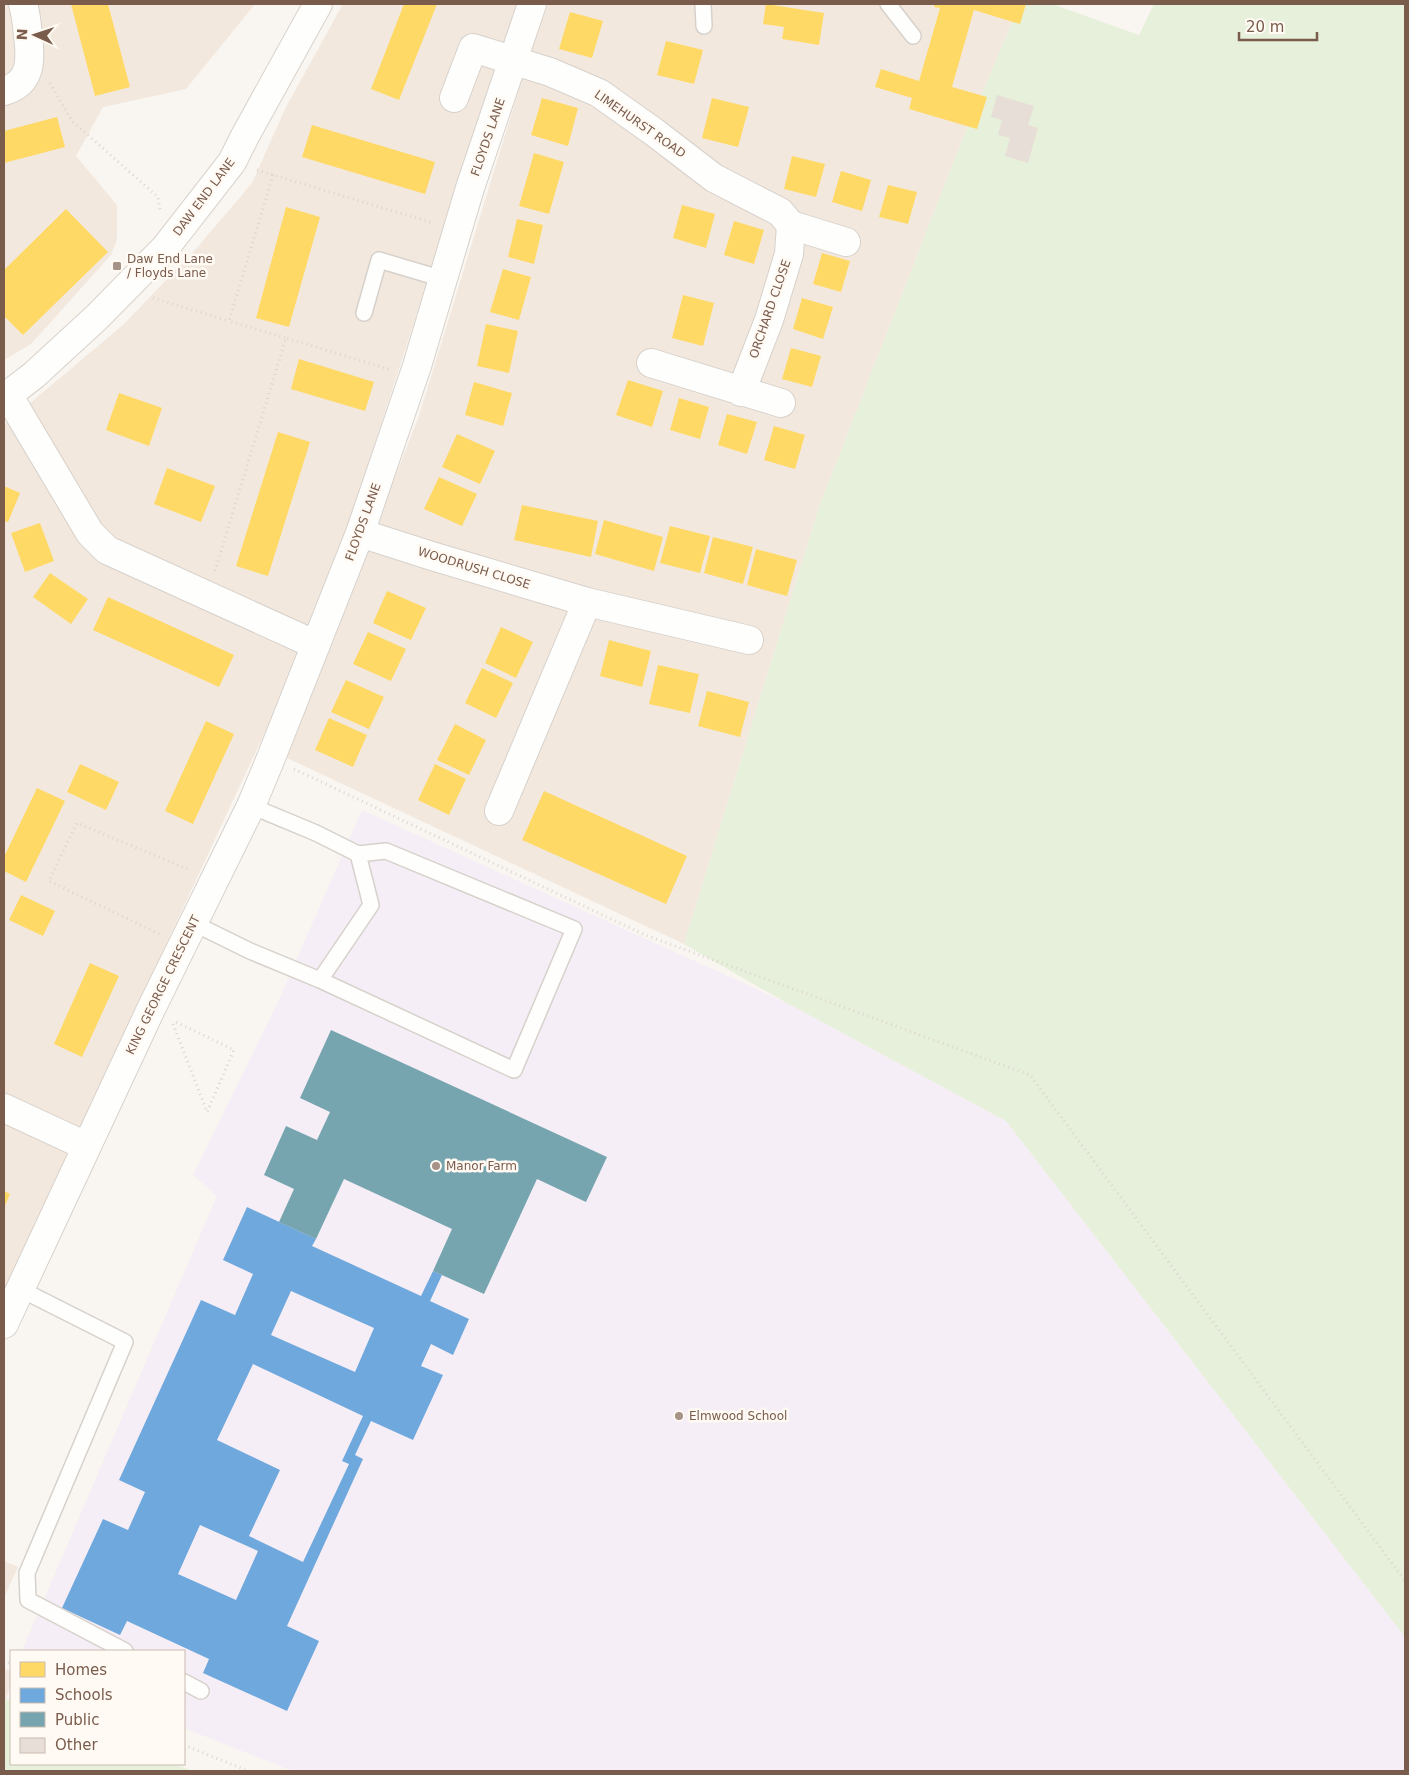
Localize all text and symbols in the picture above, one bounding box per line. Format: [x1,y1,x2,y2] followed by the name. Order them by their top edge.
[10,10,60,60] north arrow
[1239,10,1316,42] scale bar
[1246,18,1284,36] text: 20 m
[14,28,30,41] text: N
[592,87,688,161] street label: LIMEHURST ROAD
[468,96,508,178] street label: FLOYDS LANE
[170,155,238,239] street label: DAW END LANE
[127,252,213,280] place label: Daw End Lane / Floyds Lane
[747,258,793,360] street label: ORCHARD CLOSE
[111,260,123,272] marker: Daw End Lane / Floyds Lane
[342,481,384,563] street label: FLOYDS LANE
[416,544,532,592] street label: WOODRUSH CLOSE
[123,913,203,1057] street label: KING GEORGE CRESCENT
[446,1159,517,1173] place label: Manor Farm
[430,1160,442,1172] marker: Manor Farm
[689,1409,787,1423] place label: Elmwood School
[673,1410,685,1422] marker: Elmwood School
[10,1650,185,1765] legend
[55,1661,107,1679] text: Homes
[55,1686,113,1704] text: Schools
[55,1711,99,1729] text: Public
[55,1736,98,1754] text: Other

